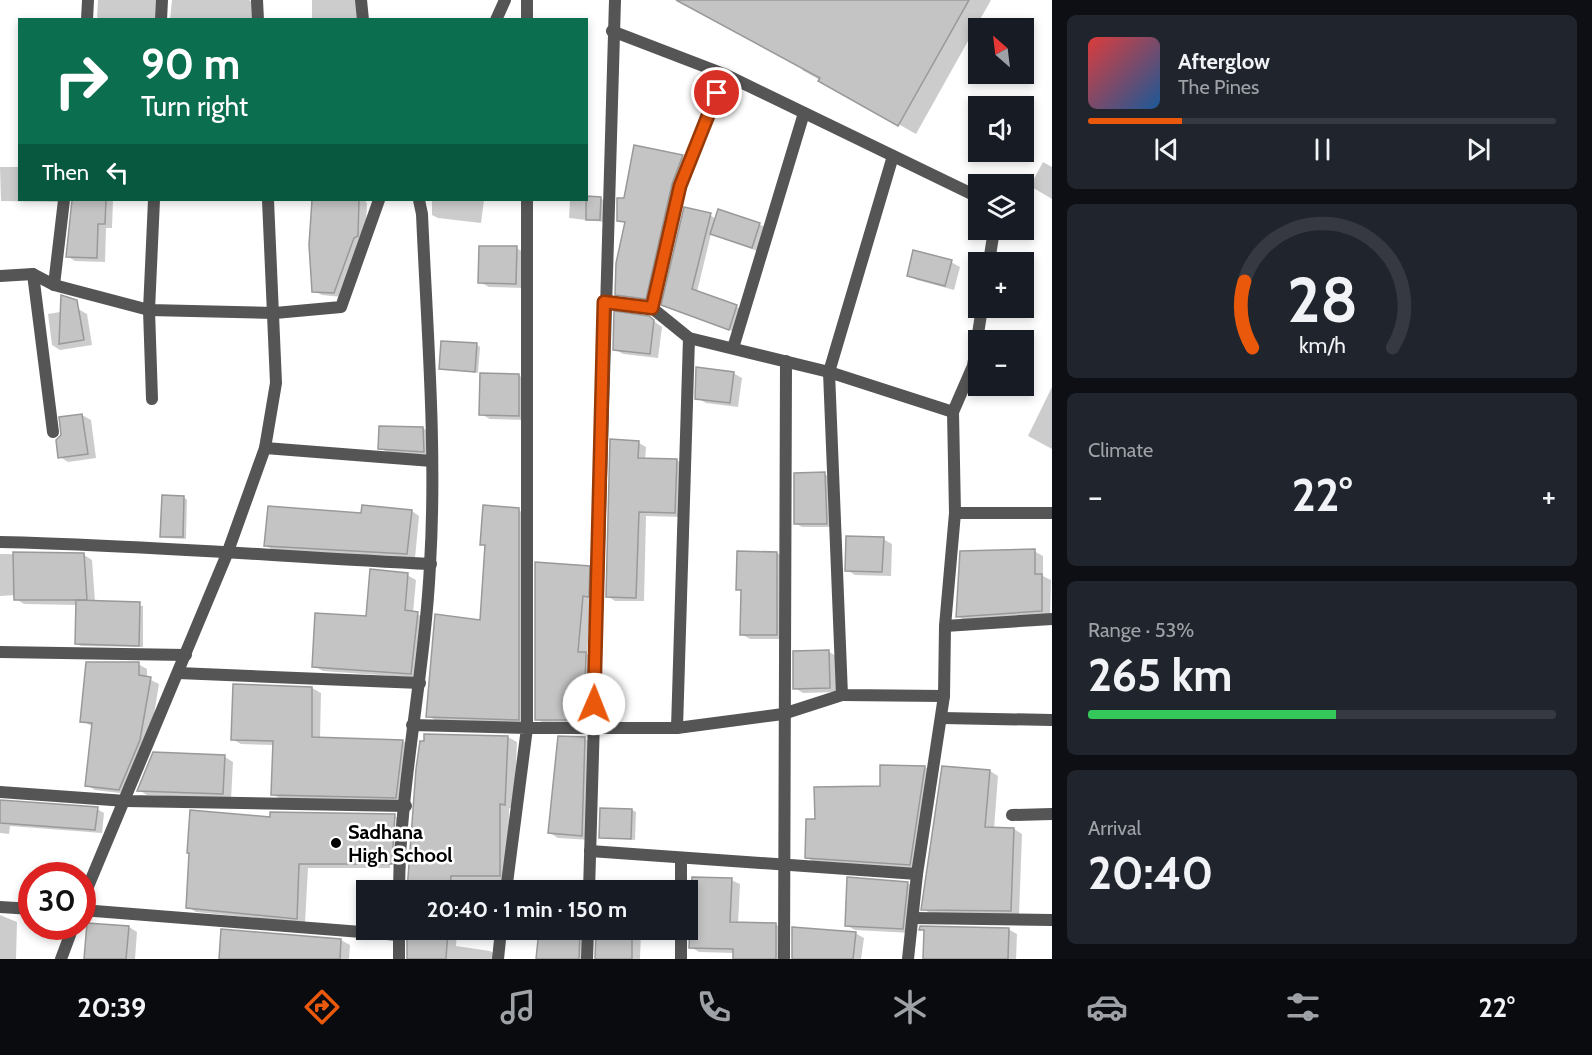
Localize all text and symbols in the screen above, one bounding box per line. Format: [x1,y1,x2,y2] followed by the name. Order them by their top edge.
[968,18,1034,84] north arrow
[968,18,1034,396] map controls
[141,38,240,90] text: 90 m
[42,42,120,120] icon: right
[1178,48,1270,75] text: Afterglow
[691,67,742,118] pin
[1178,75,1259,99] text: The Pines
[700,76,733,109] icon: arrive
[141,90,248,123] text: Turn right
[968,96,1034,162] button: sound
[1150,133,1183,166] icon: previous
[1306,133,1339,166] icon: pause
[1462,133,1495,166] icon: next
[101,156,134,189] icon: left
[42,159,89,186] text: Then
[968,174,1034,240] button: layers
[968,252,1034,318] button: +
[1287,262,1357,338] text: 28
[968,330,1034,396] button: −
[1299,332,1345,358] text: km/h
[1088,438,1153,462] text: Climate
[1292,468,1352,522] text: 22°
[1088,476,1103,516] text: −
[1541,476,1556,516] text: +
[1088,618,1194,642] text: Range · 53%
[1088,648,1232,702] text: 265 km
[562,672,626,736] position arrow
[1088,816,1141,840] text: Arrival
[348,820,453,867] place label: Sadhana High School
[329,836,343,850] marker: Sadhana High School
[1088,846,1213,900] text: 20:40
[18,862,96,940] speed limit sign: 30
[427,896,627,923] text: 20:40 · 1 min · 150 m
[301,986,343,1028] icon: directions
[497,986,539,1028] icon: music
[693,986,735,1028] icon: phone
[889,986,931,1028] icon: climate
[1086,986,1128,1028] icon: car
[1282,986,1324,1028] icon: filters
[77,991,146,1024] text: 20:39
[1478,991,1515,1024] text: 22°

